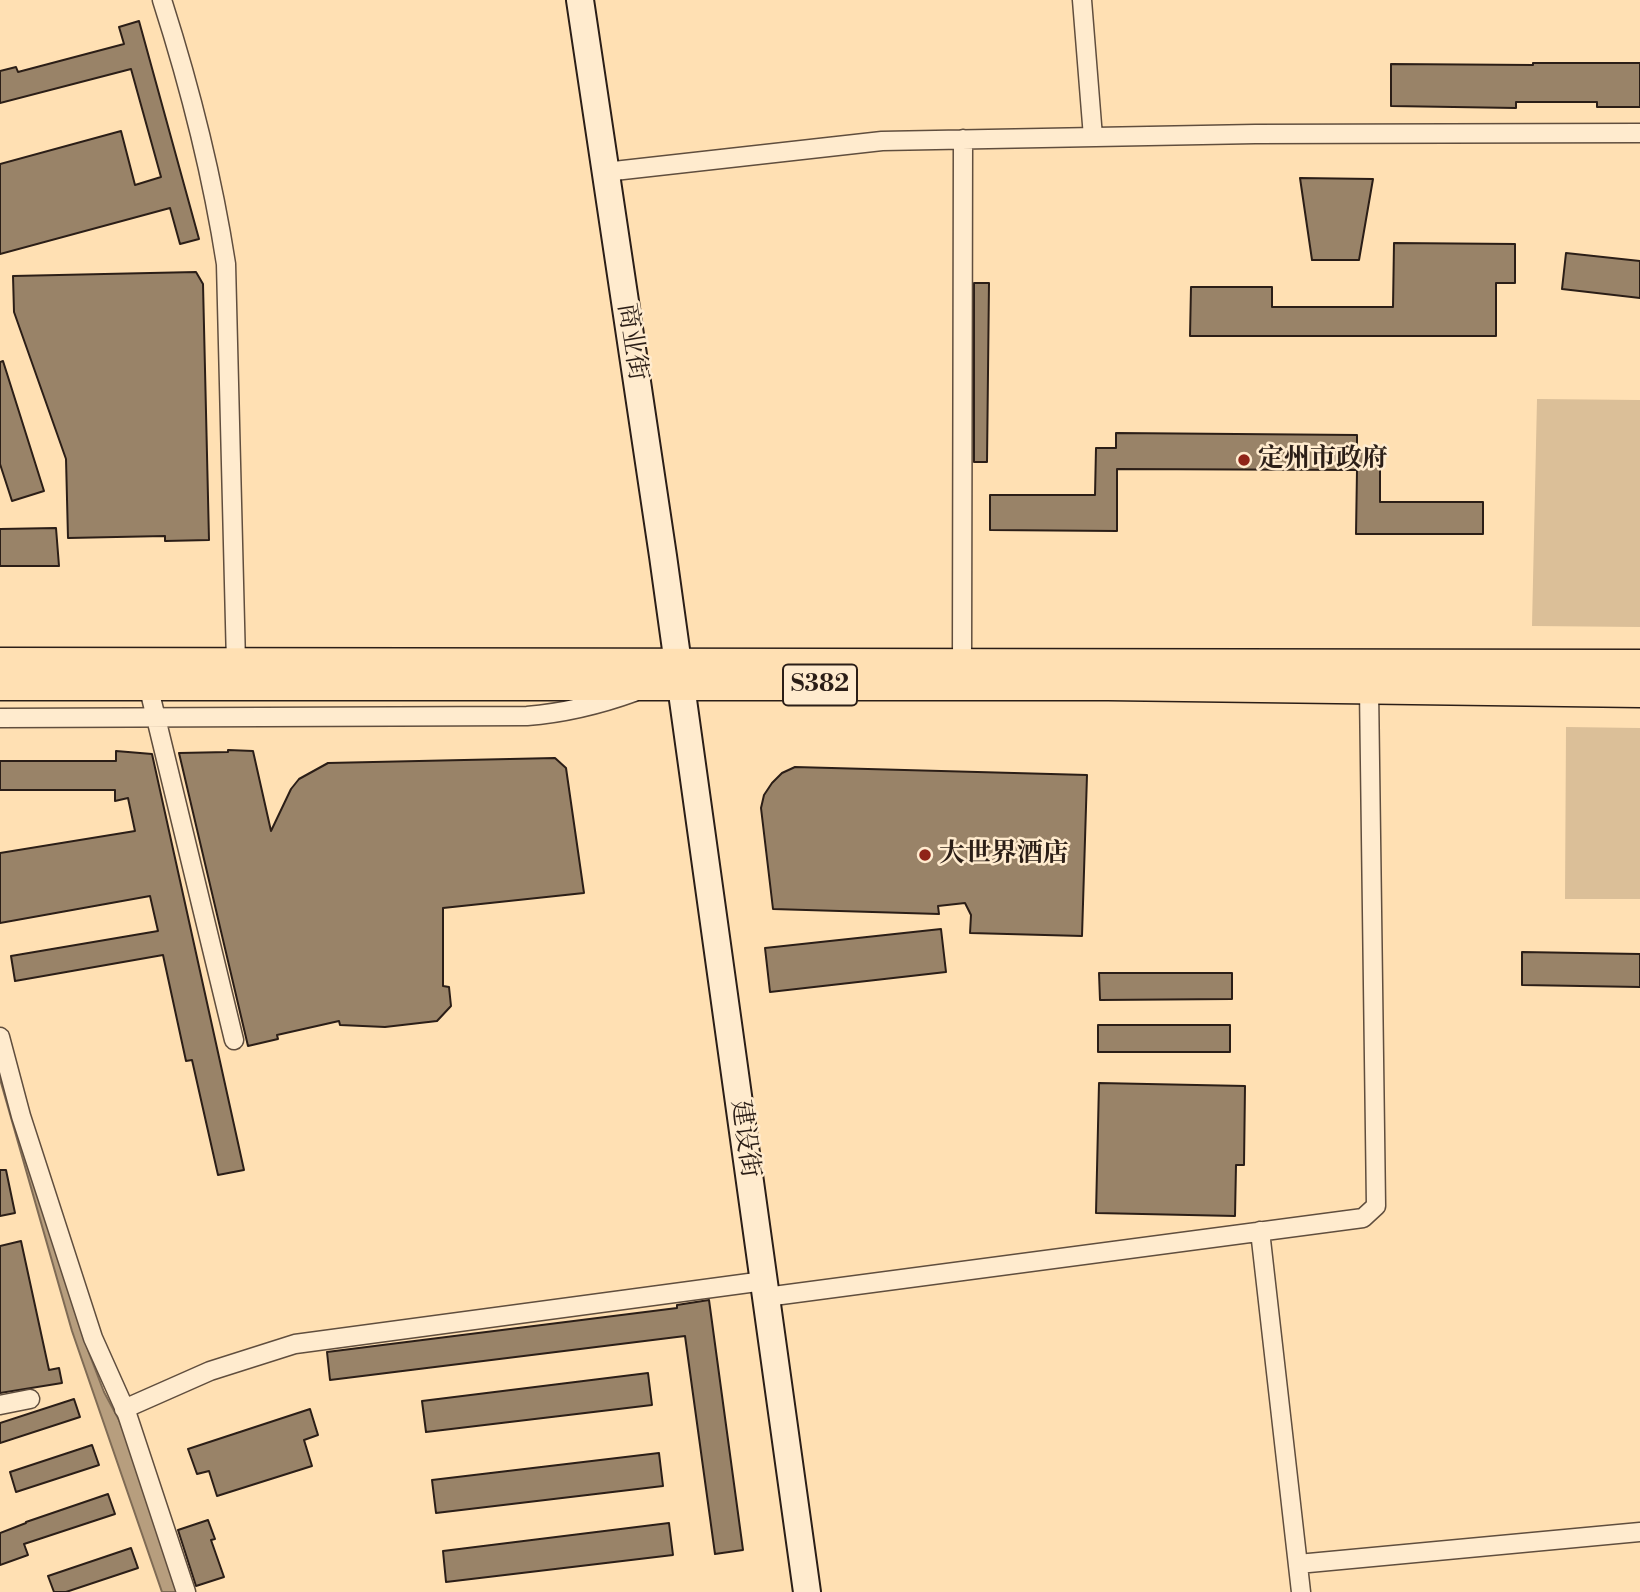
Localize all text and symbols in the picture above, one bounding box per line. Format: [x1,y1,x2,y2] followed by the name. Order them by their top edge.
[609,301,653,383] street label: 商业街
[1258,444,1388,476] place label: 定州市政府
[1236,452,1252,468] marker: 定州市政府
[783,664,857,706] road number: S382
[939,839,1069,871] place label: 大世界酒店
[917,847,933,863] marker: 大世界酒店
[723,1098,765,1180] street label: 建设街

